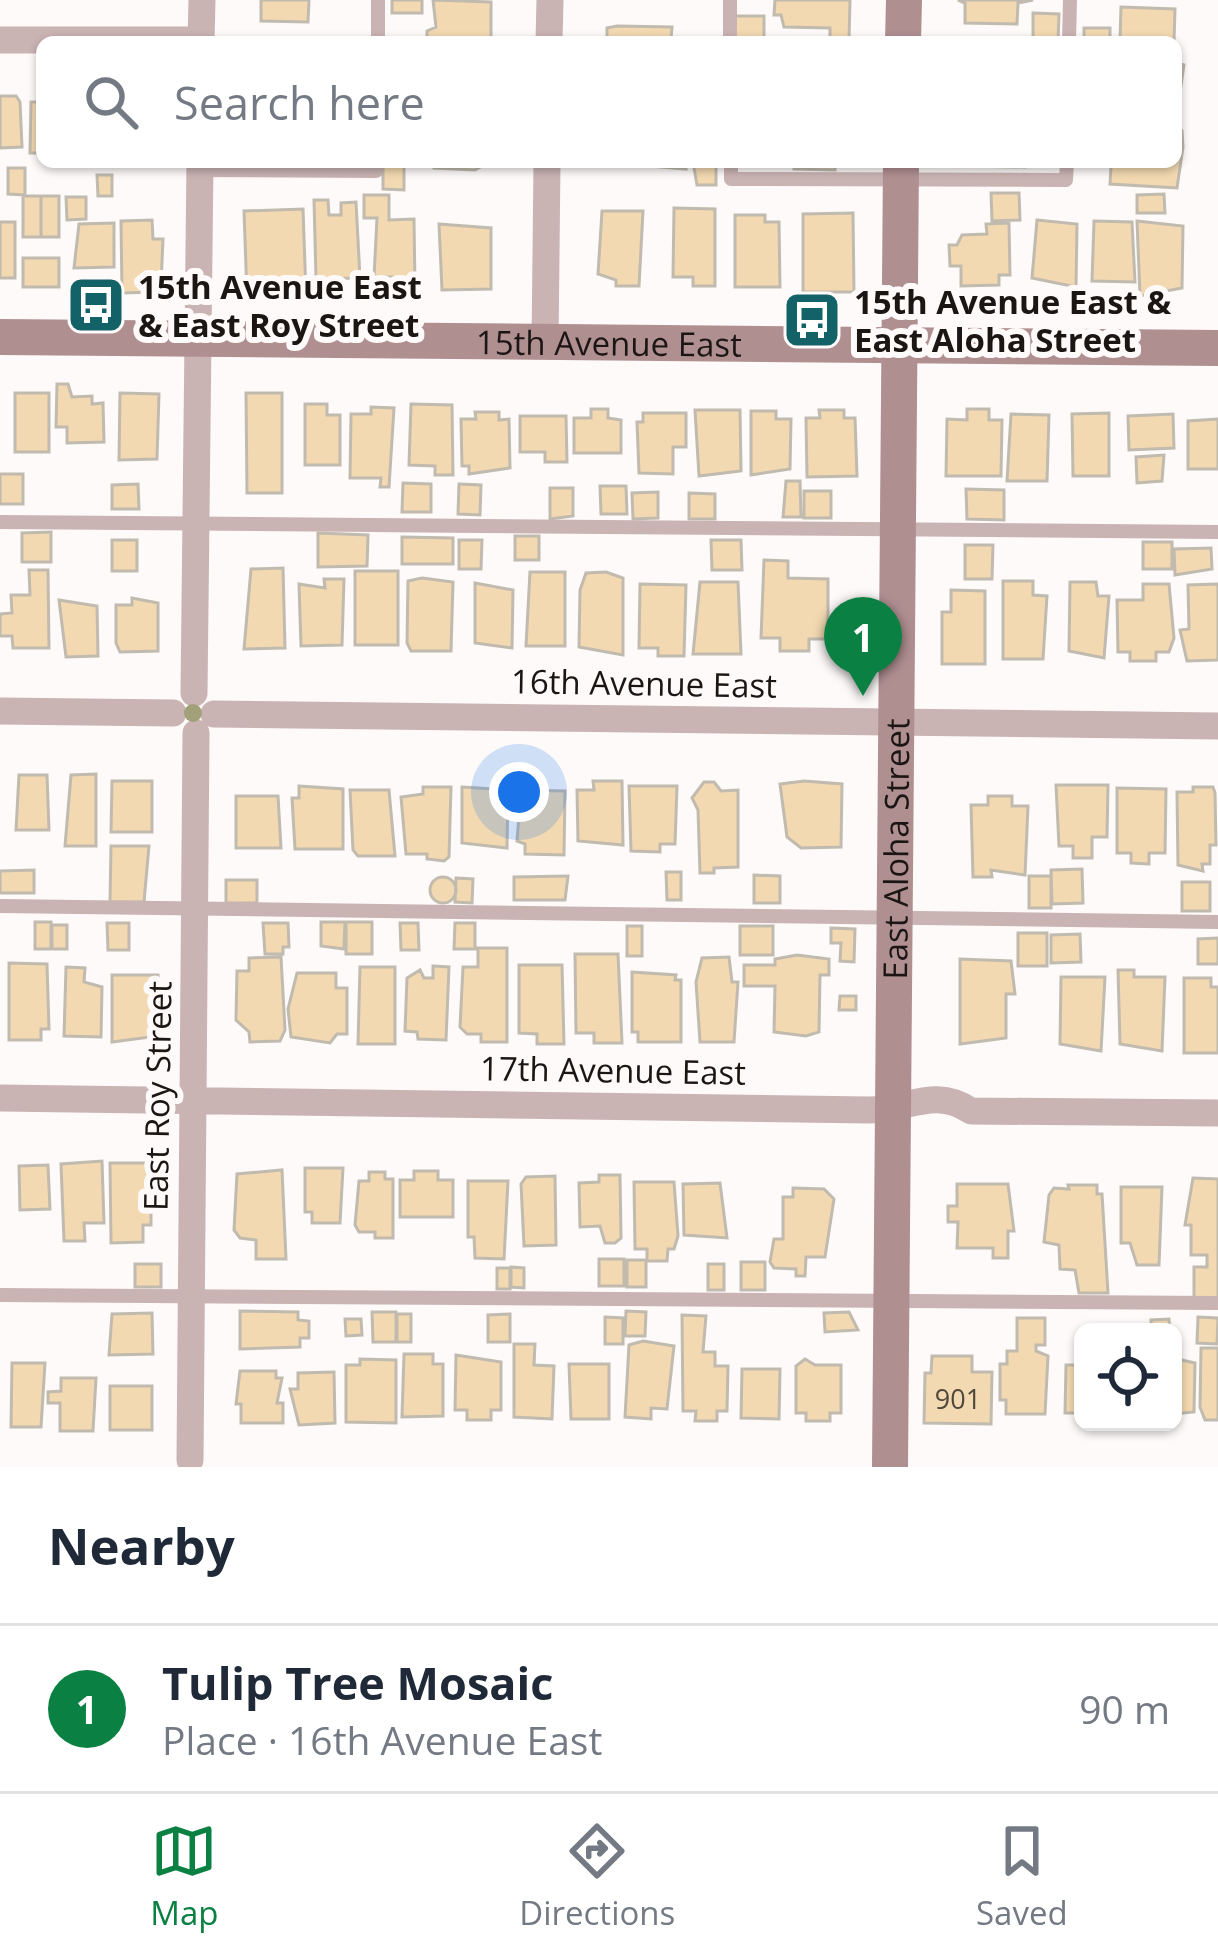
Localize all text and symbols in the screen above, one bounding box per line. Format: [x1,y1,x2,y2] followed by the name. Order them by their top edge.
[36,36,1182,168] search box
[78,69,144,135] icon: search
[174,72,425,133] text: Search here
[138,264,422,347] place label: 15th Avenue East & East Roy Street
[65,274,127,336] bus stop icon: 15th Avenue East & East Roy Street
[854,279,1172,362] place label: 15th Avenue East & East Aloha Street
[781,289,843,351] bus stop icon: 15th Avenue East & East Aloha Street
[476,319,742,366] street label: 15th Avenue East
[824,597,902,696] pin: 1
[511,658,777,708] street label: 16th Avenue East
[872,718,919,980] street label: East Aloha Street
[489,762,549,822] your location
[132,981,182,1211] street label: East Roy Street
[480,1045,746,1095] street label: 17th Avenue East
[1074,1323,1182,1431] map controls
[1074,1323,1182,1431] button: locate
[935,1380,981,1417] house number: 901
[48,1510,235,1580] text: Nearby
[162,1652,553,1713] text: Tulip Tree Mosaic
[76,1682,98,1735] text: 1
[1079,1682,1170,1735] text: 90 m
[162,1713,602,1766] text: Place · 16th Avenue East
[150,1818,219,1935] tab: Map
[519,1818,675,1935] tab: Directions
[976,1818,1068,1935] tab: Saved

